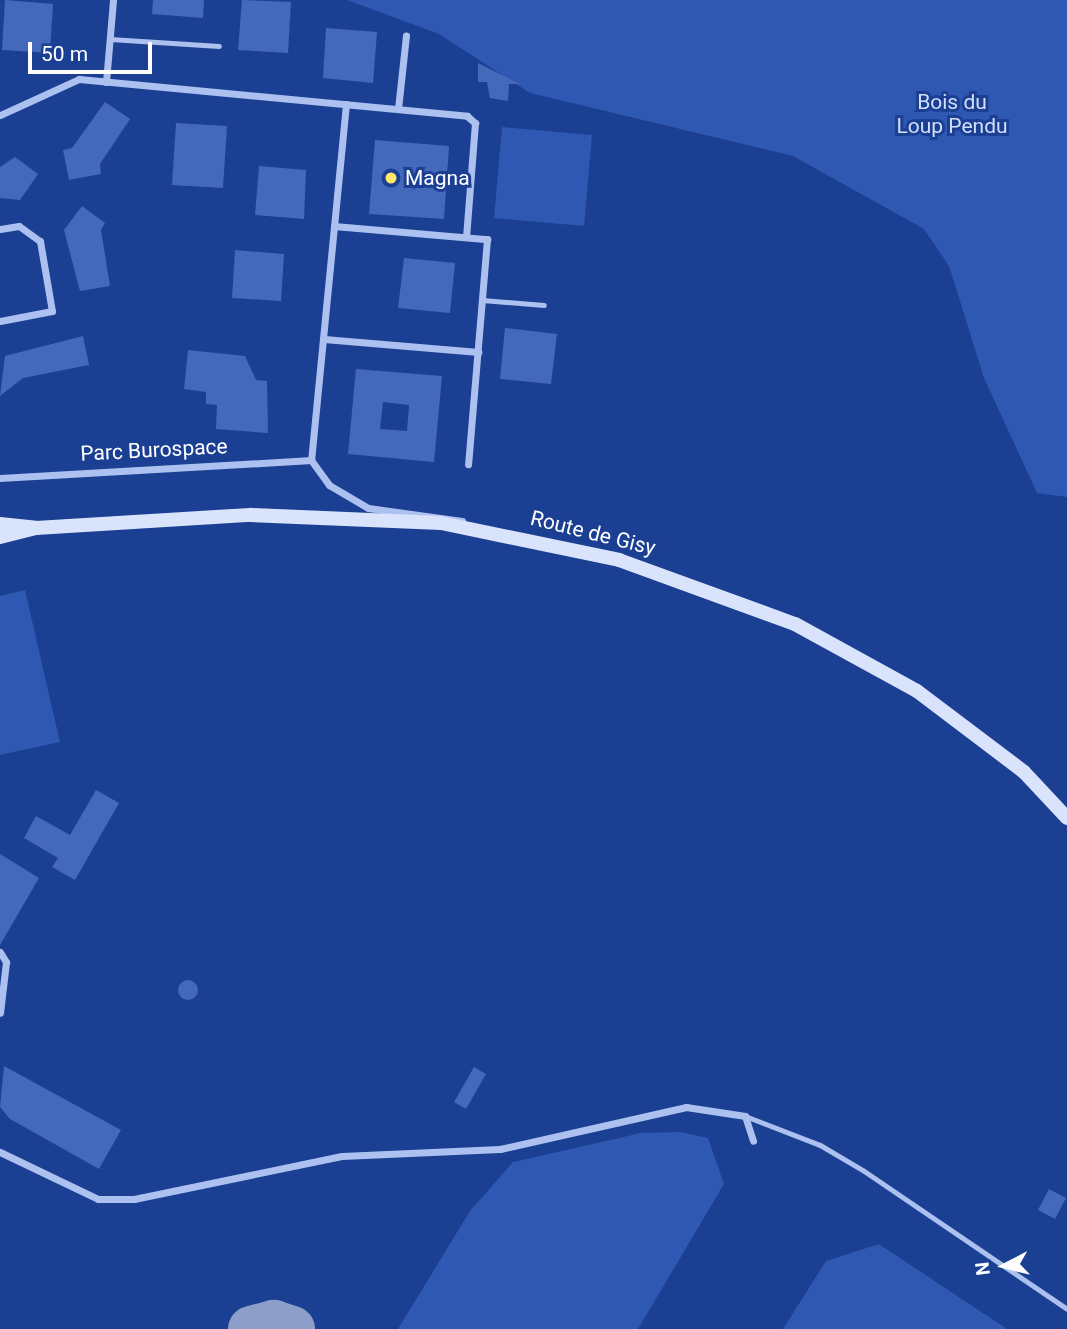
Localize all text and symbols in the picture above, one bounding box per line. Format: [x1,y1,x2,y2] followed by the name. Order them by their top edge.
[32,28,156,72] scale bar
[41,42,88,66] text: 50 m
[896,89,1008,139] park label: Bois du Loup Pendu
[405,165,470,191] place label: Magna
[383,170,399,186] marker: Magna
[80,434,228,466] street label: Parc Burospace
[528,505,658,561] street label: Route de Gisy
[969,1231,1039,1301] north arrow
[970,1261,995,1277] text: N

